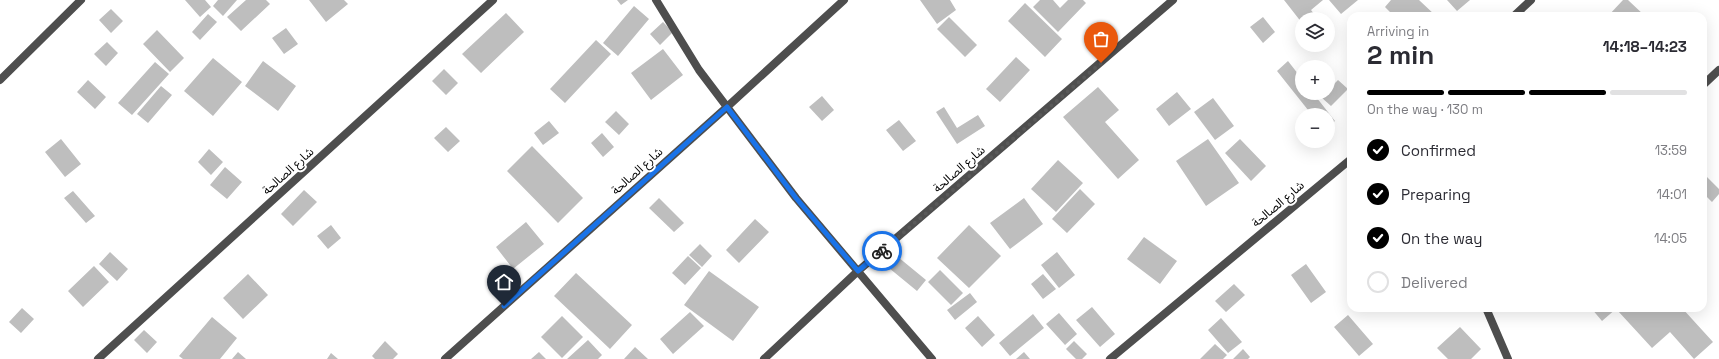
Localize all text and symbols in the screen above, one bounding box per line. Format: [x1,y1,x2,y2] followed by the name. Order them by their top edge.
[1295,12,1335,148] map controls
[1295,12,1335,52] button: layers
[1084,22,1118,63] pin
[1367,23,1429,40] text: Arriving in
[1090,28,1112,50] icon: bag
[1603,37,1687,56] text: 14:18–14:23
[1367,38,1434,72] text: 2 min
[1295,60,1335,100] button: +
[1367,101,1483,118] text: On the way · 130 m
[1295,108,1335,148] button: −
[1367,139,1389,161] icon: check
[1401,141,1476,160] text: Confirmed
[930,142,989,197] street label: شارع الصالحة
[1655,142,1687,159] text: 13:59
[259,144,318,199] street label: شارع الصالحة
[608,144,667,199] street label: شارع الصالحة
[1248,177,1308,231] street label: شارع الصالحة
[1367,183,1389,205] icon: check
[1401,185,1471,204] text: Preparing
[1656,186,1687,203] text: 14:01
[1367,227,1389,249] icon: check
[1401,229,1482,248] text: On the way
[1654,230,1687,247] text: 14:05
[862,231,902,271] courier
[871,240,893,262] icon: bike
[487,265,521,306] pin
[493,271,515,293] icon: home
[1401,273,1468,292] text: Delivered

